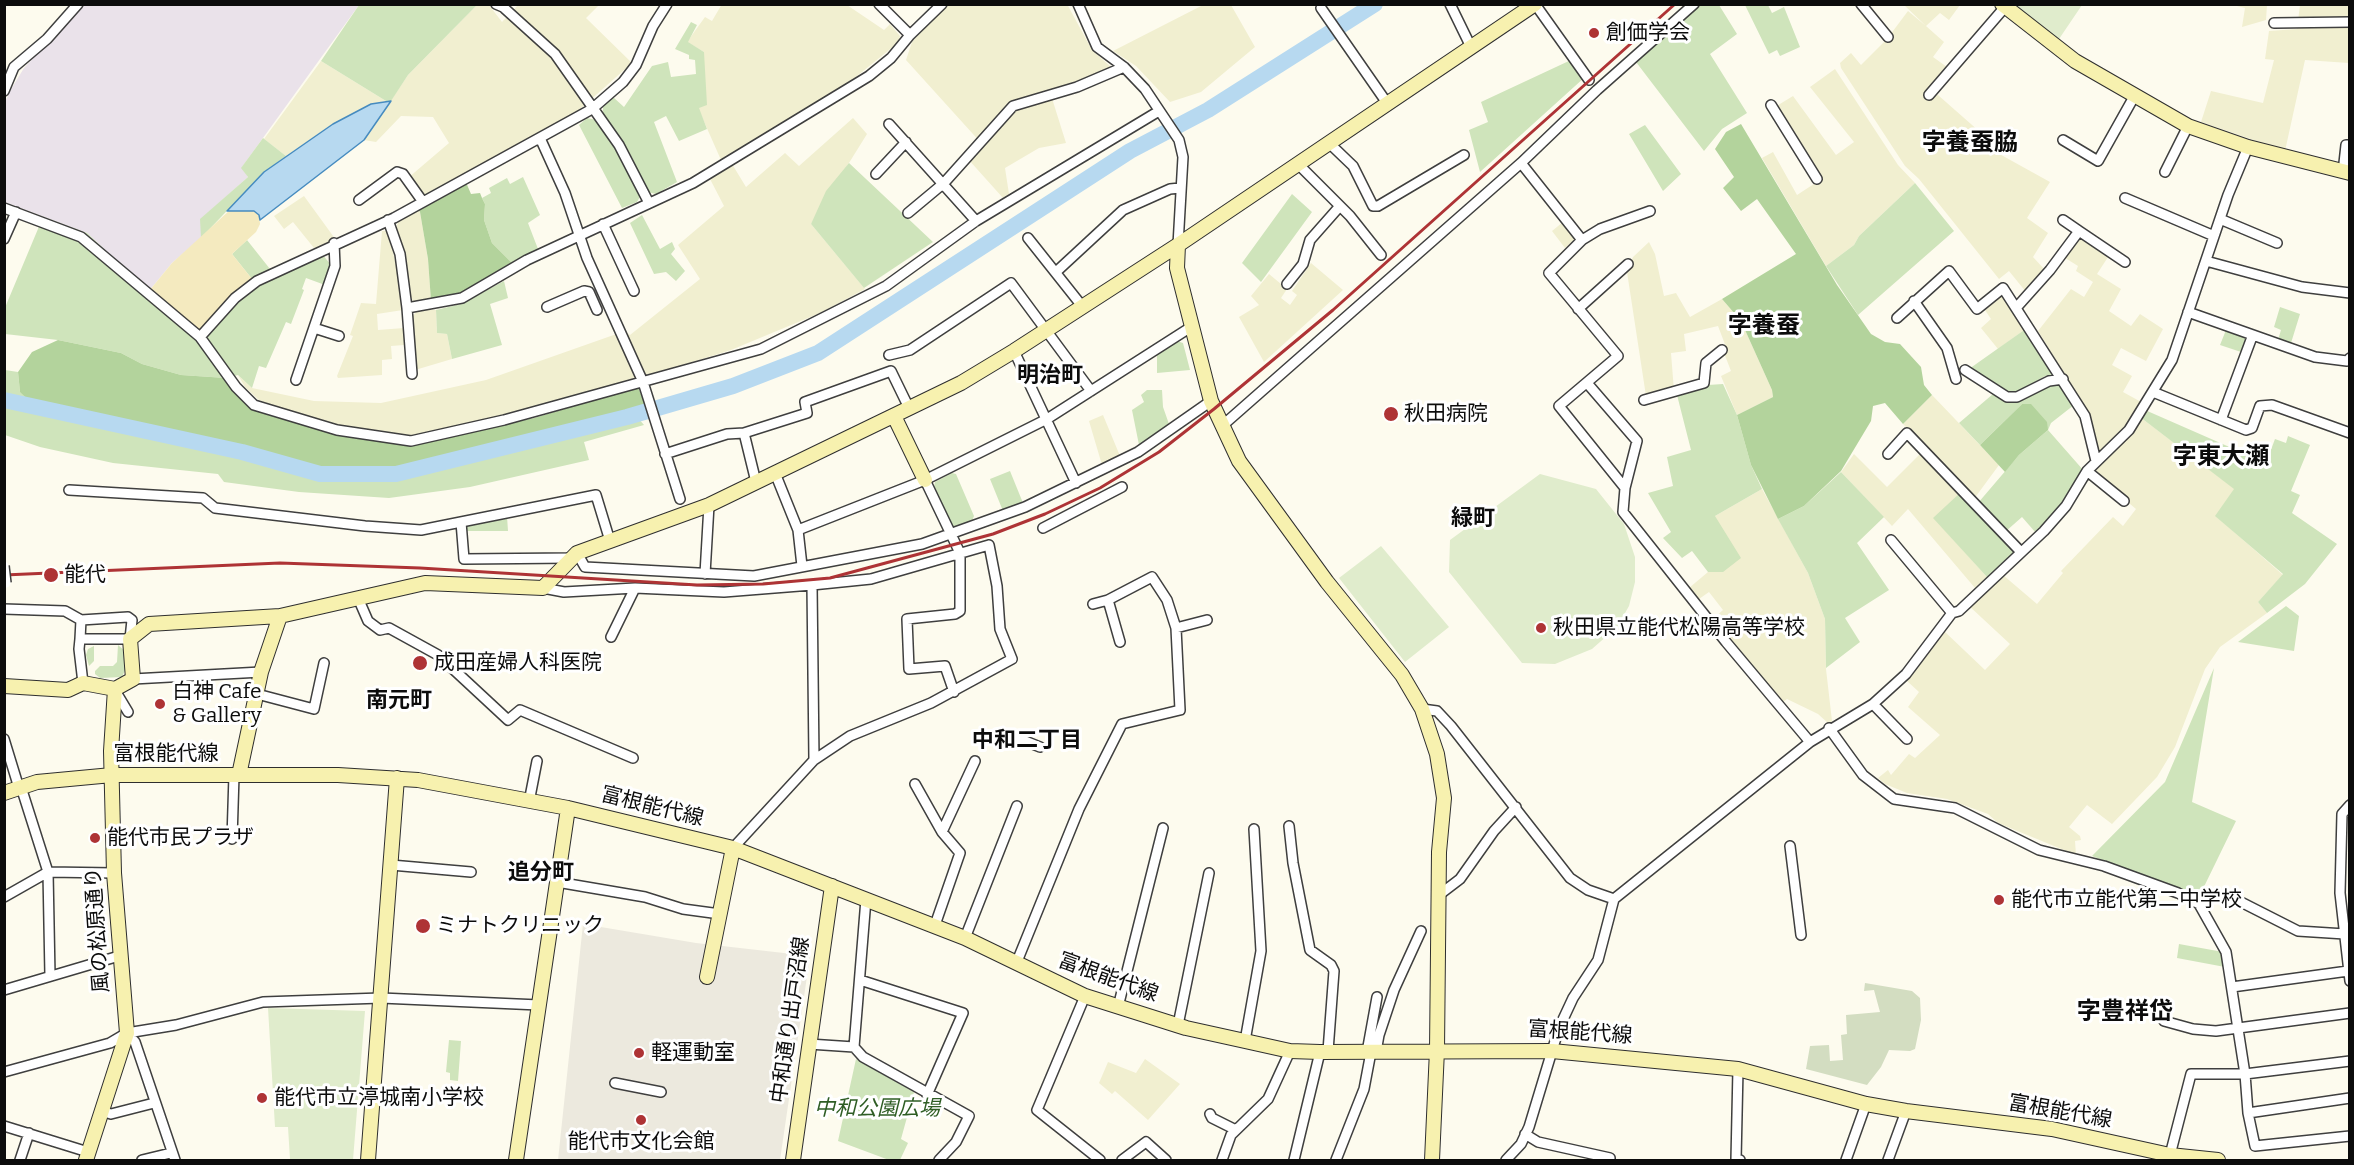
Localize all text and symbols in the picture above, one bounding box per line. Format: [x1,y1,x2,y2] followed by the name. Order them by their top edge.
[1606,20,1690,46] place label: 創価学会
[1587,26,1601,40] marker: 創価学会
[1922,129,2018,157] district label: 字養蚕脇
[1728,312,1800,340] district label: 字養蚕
[1017,363,1083,389] district label: 明治町
[1404,401,1488,427] place label: 秋田病院
[1382,405,1400,423] marker: 秋田病院
[2173,443,2269,471] district label: 字東大瀬
[1451,506,1495,532] district label: 緑町
[64,562,106,588] place label: 能代
[42,566,60,584] marker: 能代
[1553,615,1805,641] place label: 秋田県立能代松陽高等学校
[1534,621,1548,635] marker: 秋田県立能代松陽高等学校
[434,650,602,676] place label: 成田産婦人科医院
[411,654,429,672] marker: 成田産婦人科医院
[172,679,262,729] place label: 白神 Cafe & Gallery
[366,688,432,714] district label: 南元町
[153,697,167,711] marker: 白神 Cafe & Gallery
[972,728,1082,754] district label: 中和二丁目
[114,741,218,767] street label: 富根能代線
[598,782,706,832] street label: 富根能代線
[107,825,254,851] place label: 能代市民プラザ
[88,831,102,845] marker: 能代市民プラザ
[508,860,574,886] district label: 追分町
[81,866,115,994] street label: 風の松原通り
[2011,887,2242,913] place label: 能代市立能代第二中学校
[1992,893,2006,907] marker: 能代市立能代第二中学校
[436,913,604,939] place label: ミナトクリニック
[414,917,432,935] marker: ミナトクリニック
[767,935,815,1105] street label: 中和通り出戸沼線
[1054,948,1162,1008] street label: 富根能代線
[2077,998,2173,1026] district label: 字豊祥岱
[1527,1017,1633,1049] street label: 富根能代線
[651,1040,735,1066] place label: 軽運動室
[632,1046,646,1060] marker: 軽運動室
[274,1085,484,1111] place label: 能代市立渟城南小学校
[2006,1090,2114,1134] street label: 富根能代線
[255,1091,269,1105] marker: 能代市立渟城南小学校
[814,1096,940,1122] park label: 中和公園広場
[634,1113,648,1127] marker: 能代市文化会館
[568,1129,714,1155] place label: 能代市文化会館

